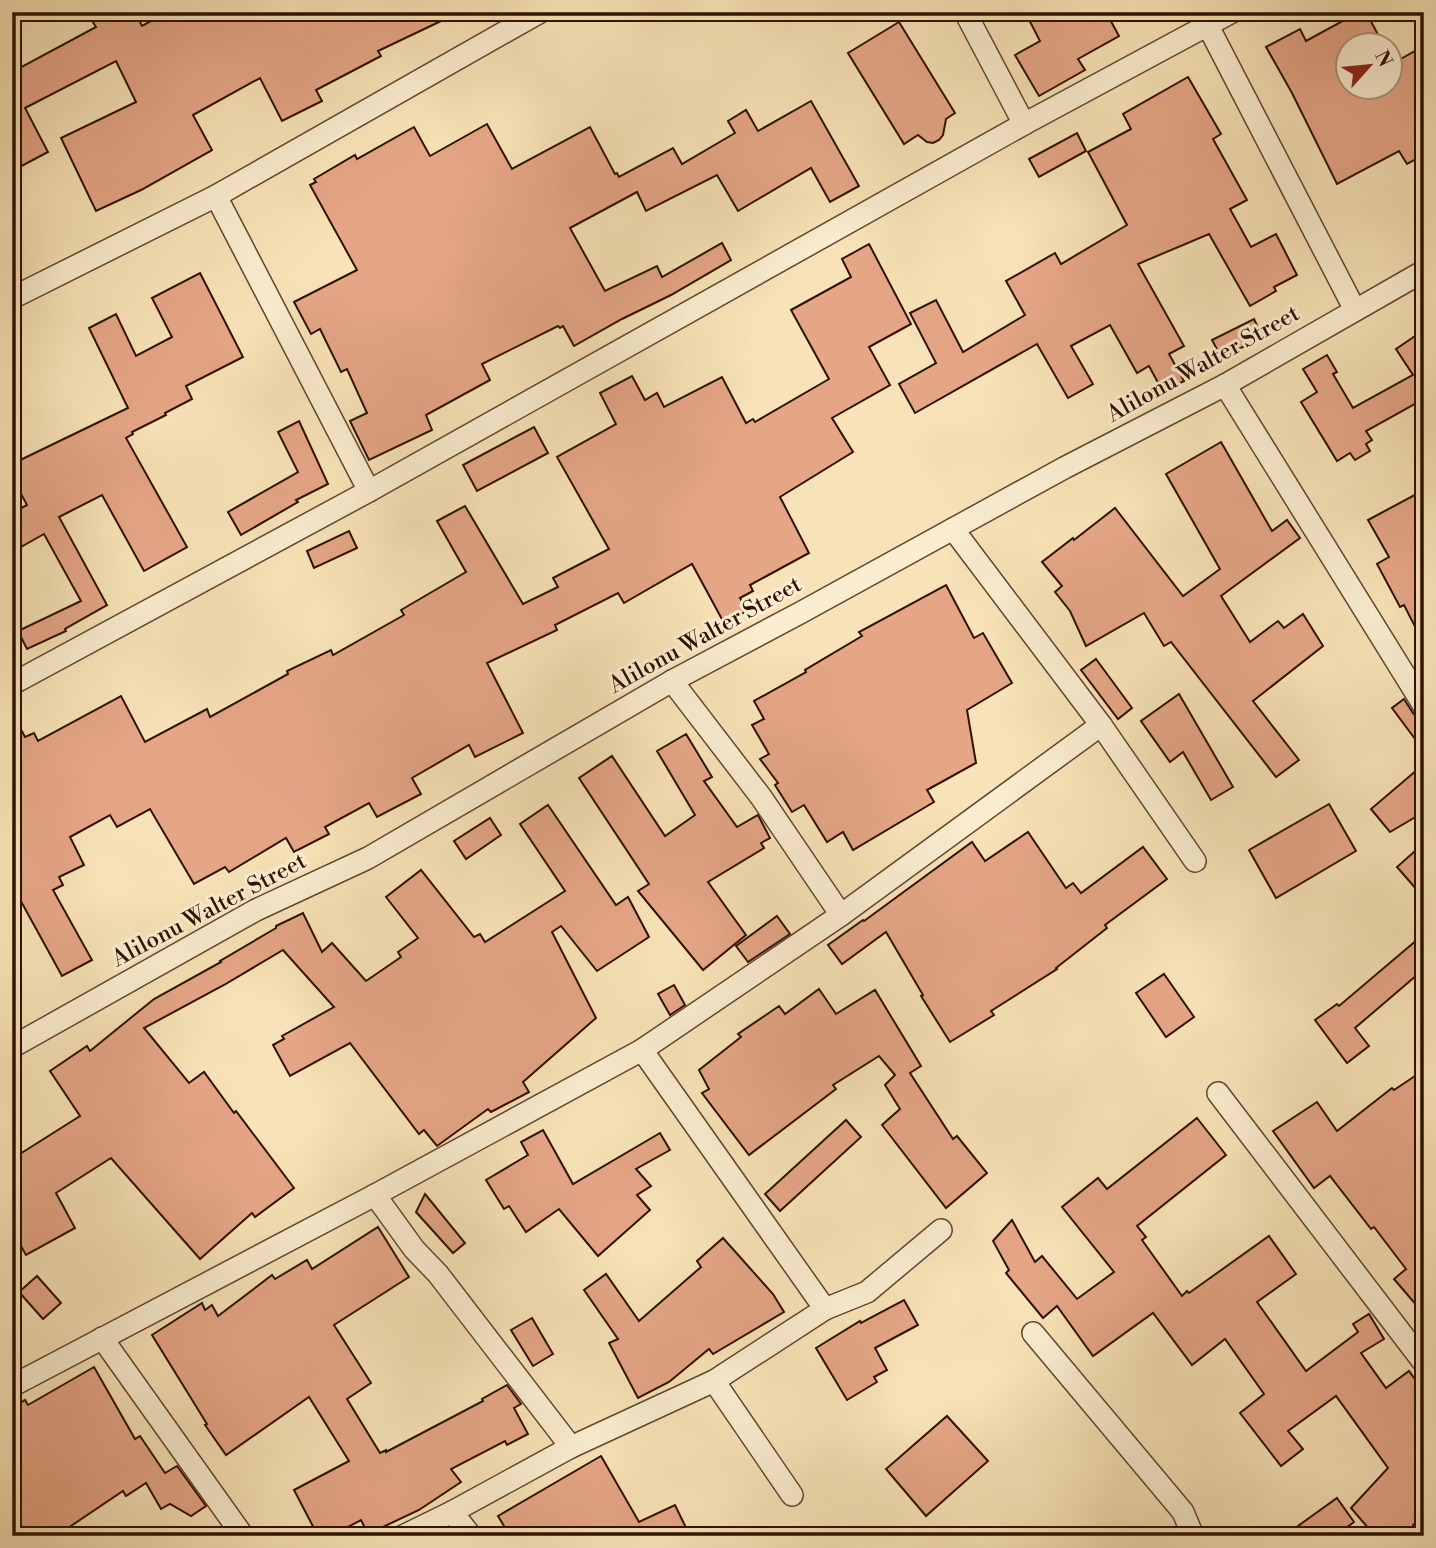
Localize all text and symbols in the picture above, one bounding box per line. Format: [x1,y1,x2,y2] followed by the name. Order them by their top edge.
[1334,32,1404,102] north arrow
[1369,47,1397,71] text: N
[1101,299,1304,429] street label: Alilonu Walter Street
[603,570,806,700] street label: Alilonu Walter Street
[106,847,311,974] street label: Alilonu Walter Street

